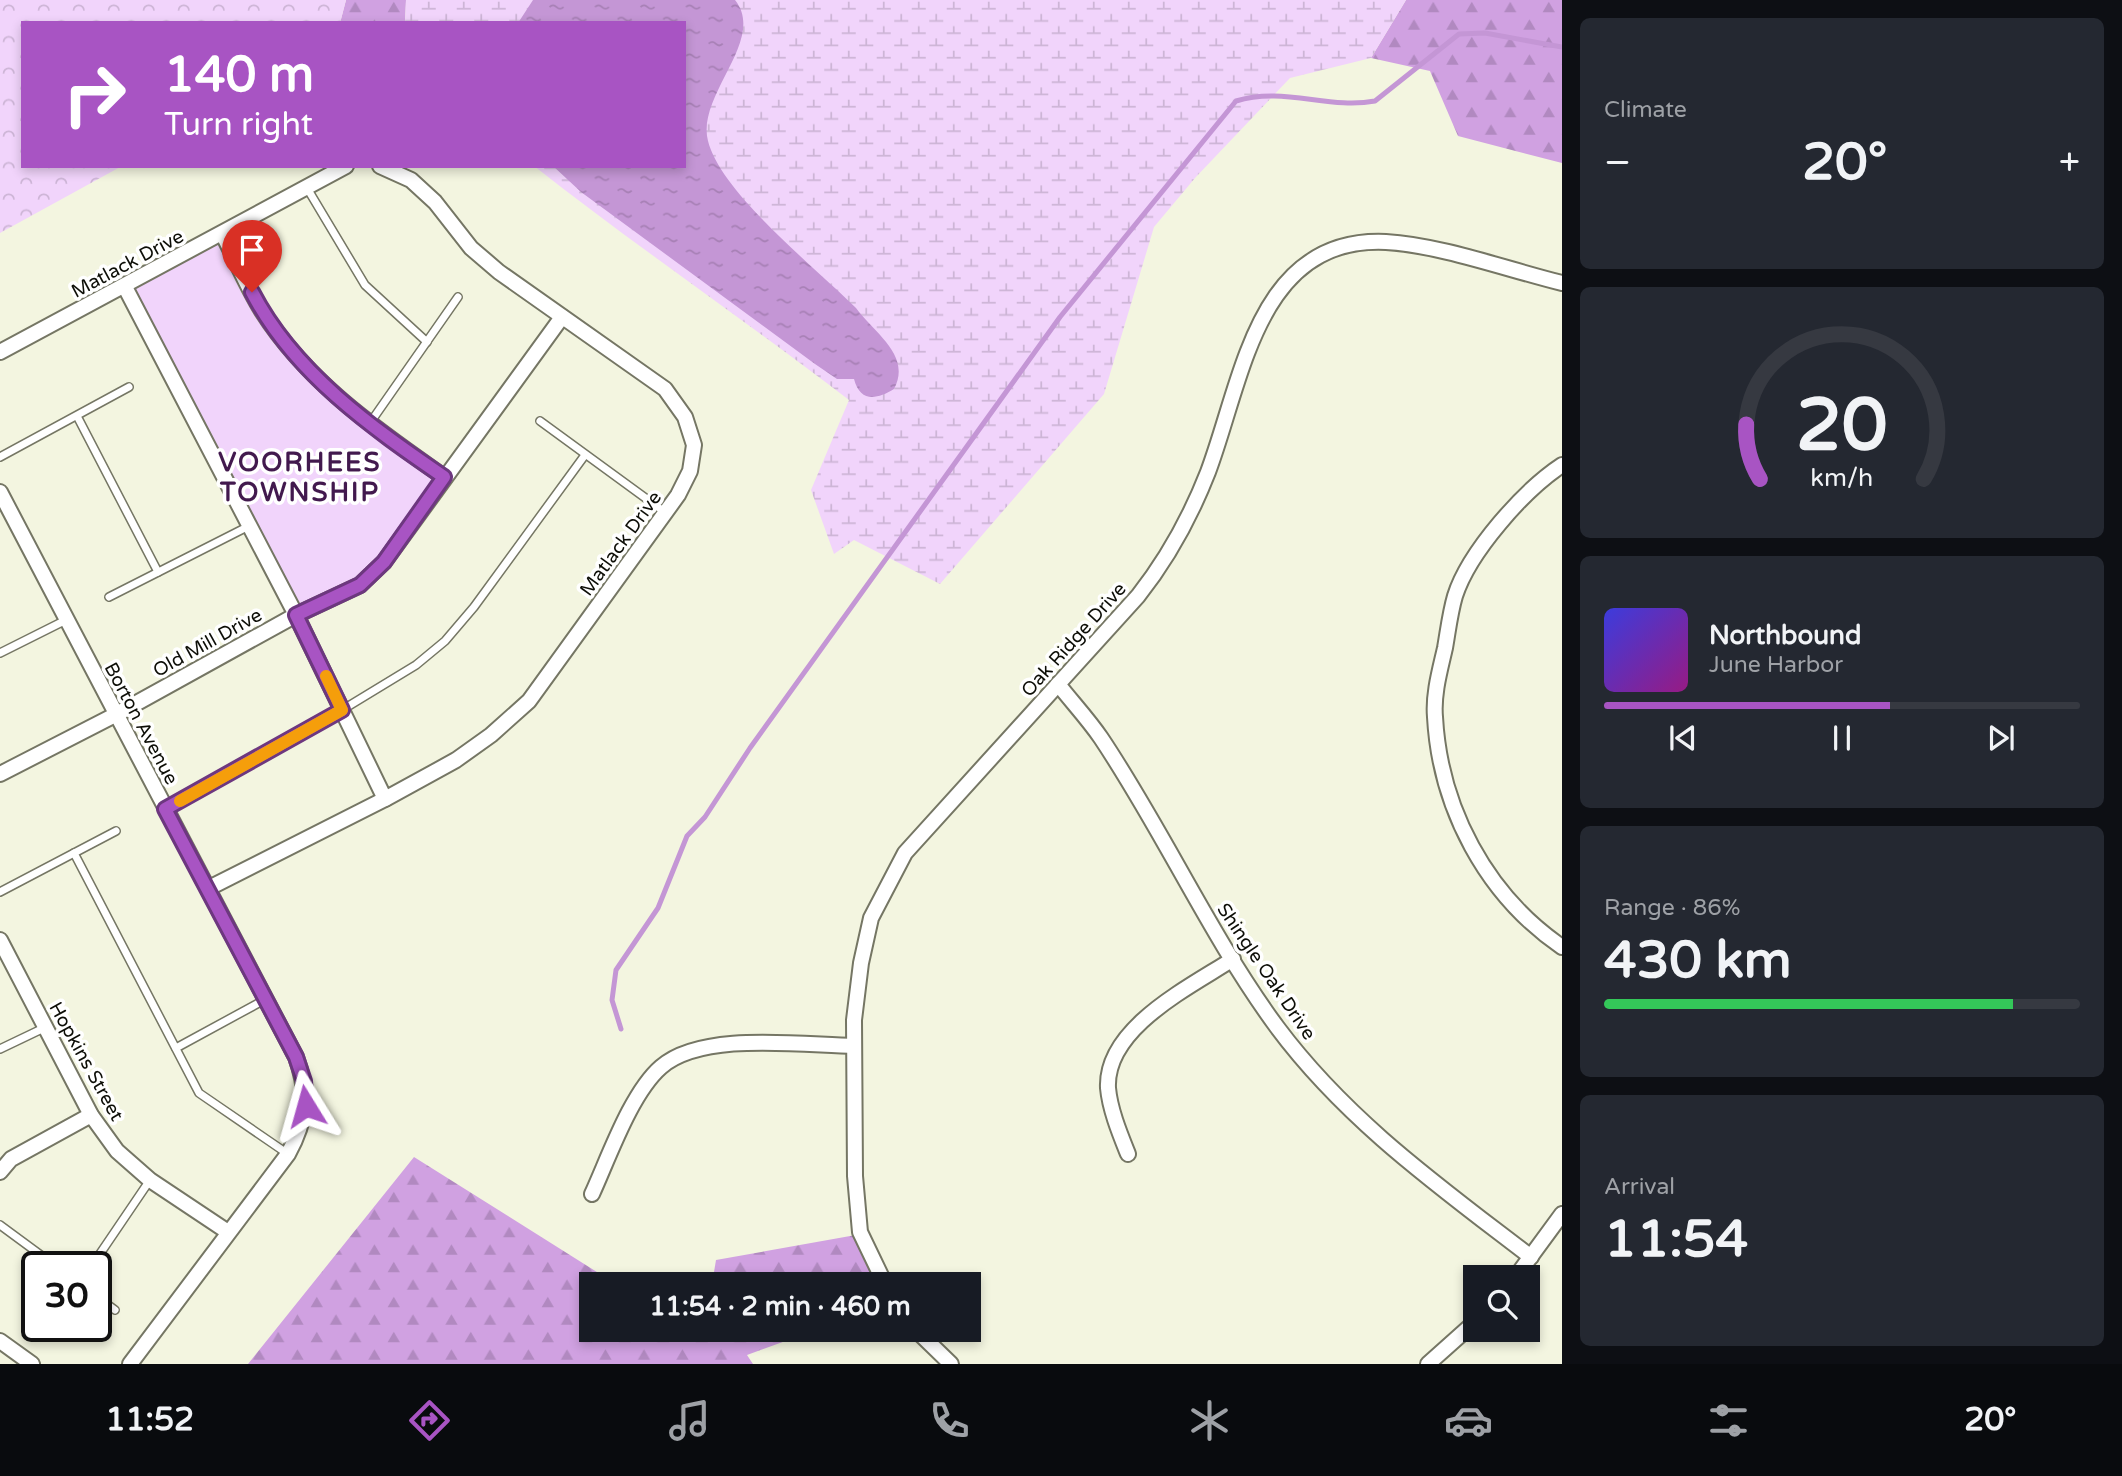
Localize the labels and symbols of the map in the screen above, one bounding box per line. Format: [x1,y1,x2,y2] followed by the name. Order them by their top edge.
[222,220,282,292] pin
[68,225,187,303] street label: Matlack Drive
[218,447,382,508] district label: VOORHEES TOWNSHIP
[576,487,666,600] street label: Matlack Drive
[1017,578,1131,701] street label: Oak Ridge Drive
[149,604,266,682] street label: Old Mill Drive
[100,659,183,788] street label: Borton Avenue
[1212,899,1320,1044] street label: Shingle Oak Drive
[44,998,128,1125] street label: Hopkins Street
[269,1069,343,1143] position arrow
[21,1251,112,1342] speed limit sign: 30

